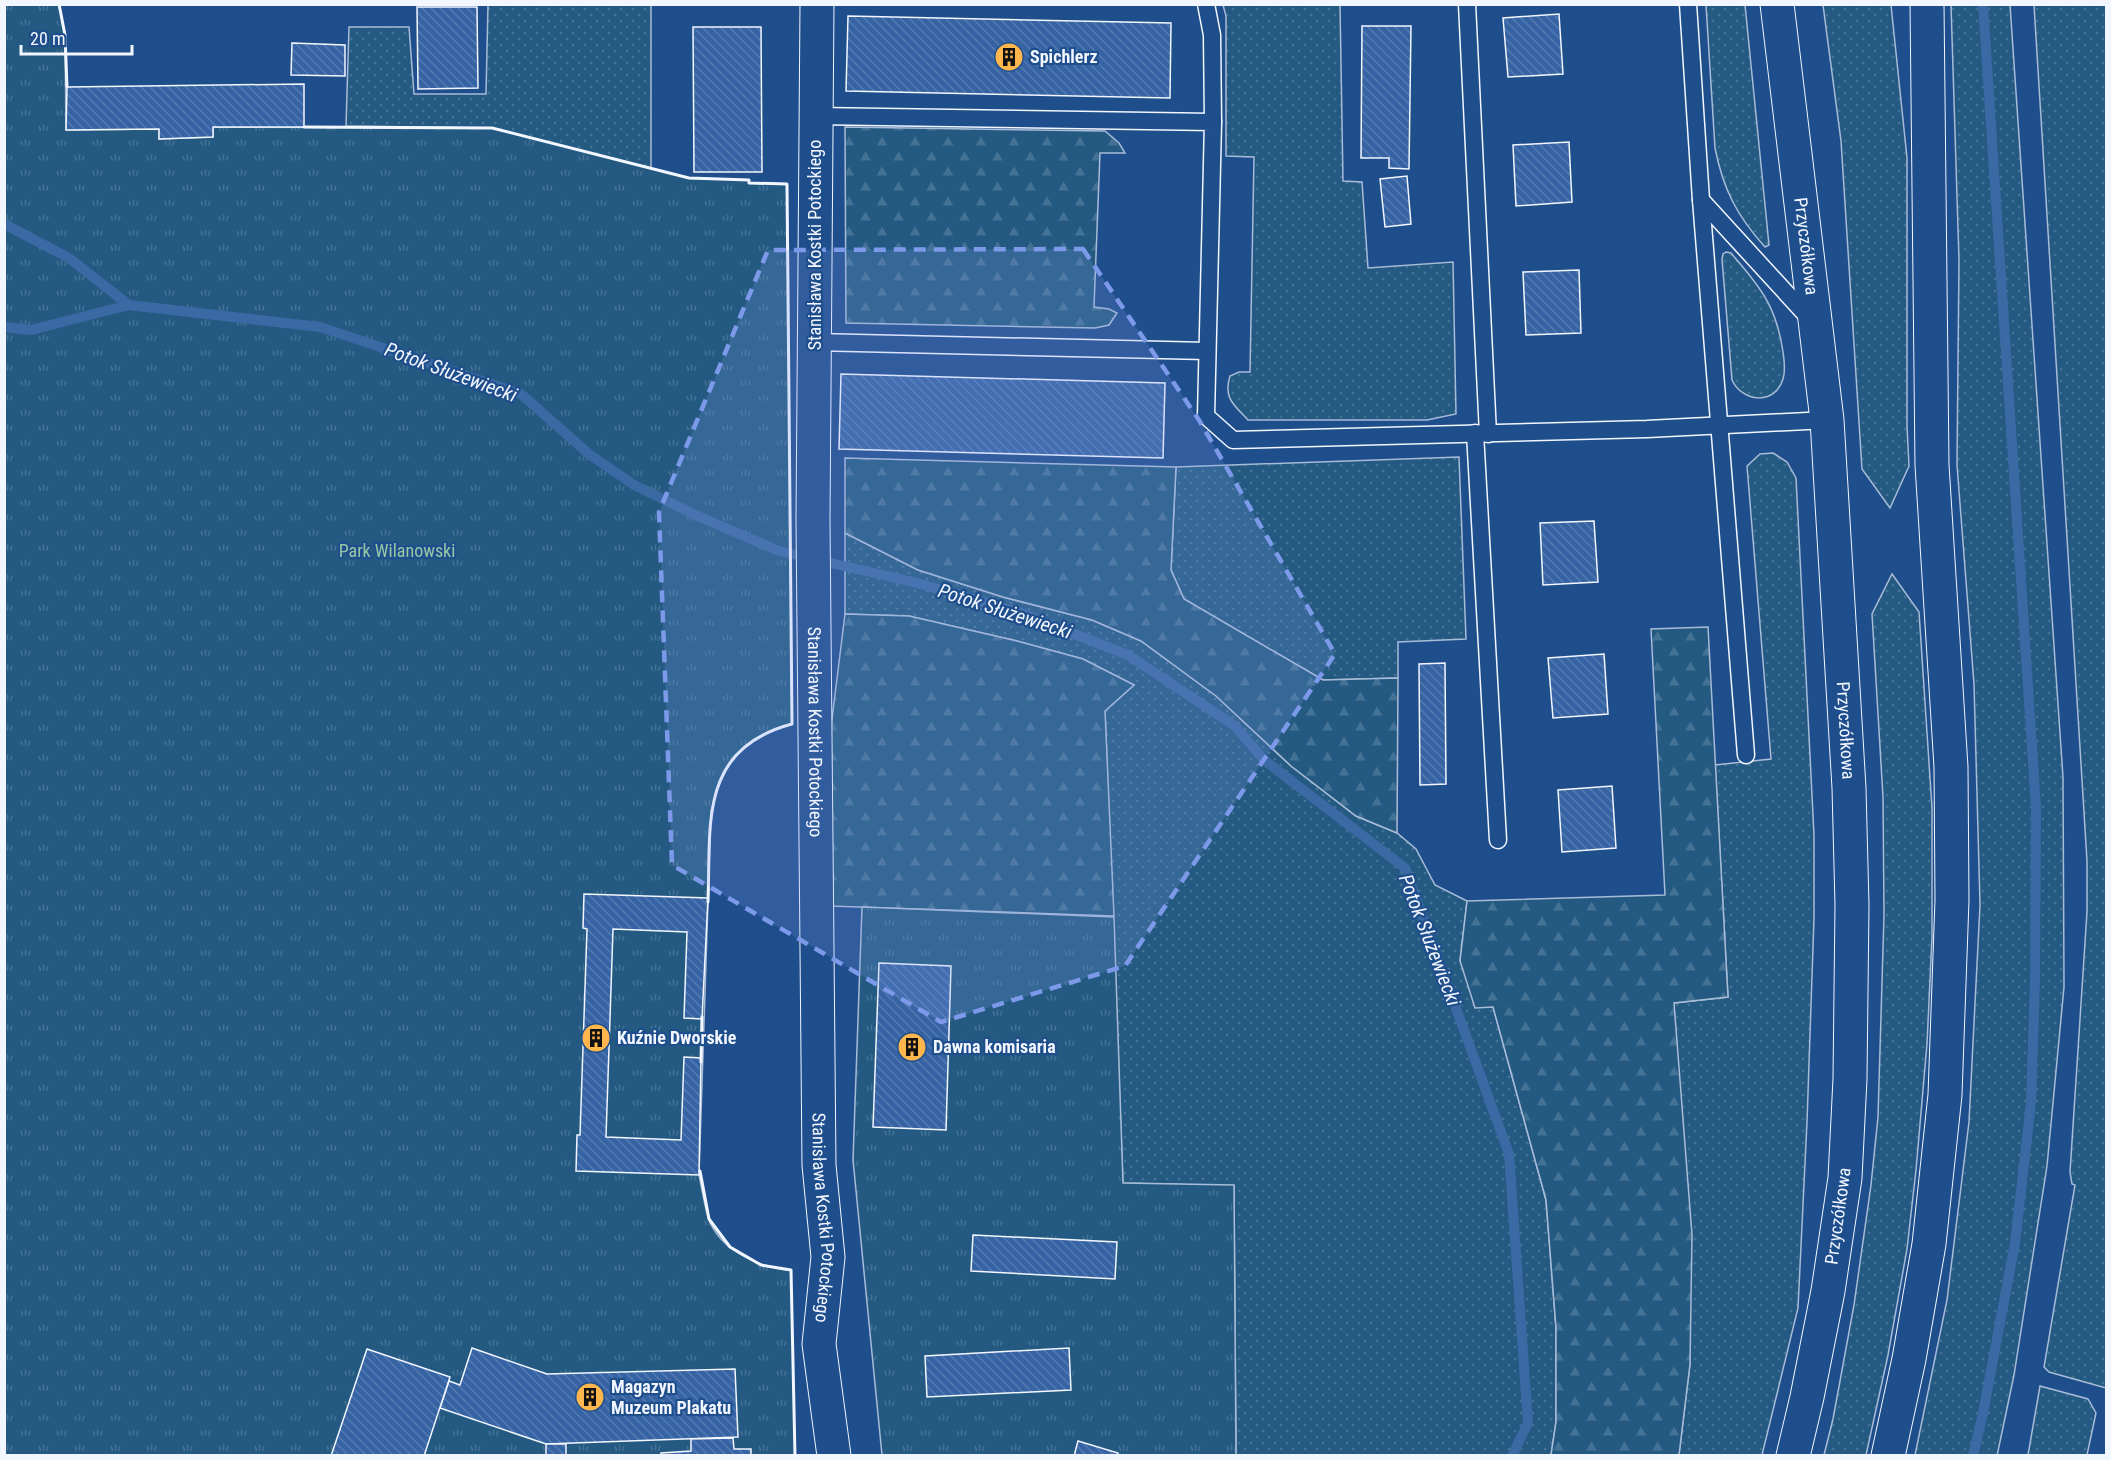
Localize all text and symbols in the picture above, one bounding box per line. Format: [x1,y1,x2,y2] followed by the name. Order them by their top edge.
[21,18,132,56] scale bar
[30,28,65,49] text: 20 m
[993,41,1025,73] building icon: Spichlerz
[1030,46,1098,67] place label: Spichlerz
[804,140,825,350] street label: Stanisława Kostki Potockiego
[1790,196,1823,296] street label: Przyczółkowa
[382,337,521,407] water label: Potok Służewiecki
[339,540,455,561] park label: Park Wilanowski
[935,578,1075,644] water label: Potok Służewiecki
[804,627,827,837] street label: Stanisława Kostki Potockiego
[1833,681,1859,780] street label: Przyczółkowa
[1394,871,1466,1010] water label: Potok Służewiecki
[580,1022,612,1054] building icon: Kuźnie Dworskie
[617,1027,737,1048] place label: Kuźnie Dworskie
[896,1031,928,1063] building icon: Dawna komisaria
[933,1036,1056,1057] place label: Dawna komisaria
[809,1113,839,1324] street label: Stanisława Kostki Potockiego
[1820,1166,1855,1266] street label: Przyczółkowa
[611,1376,731,1418] place label: Magazyn Muzeum Plakatu
[574,1381,606,1413] building icon: Magazyn Muzeum Plakatu

